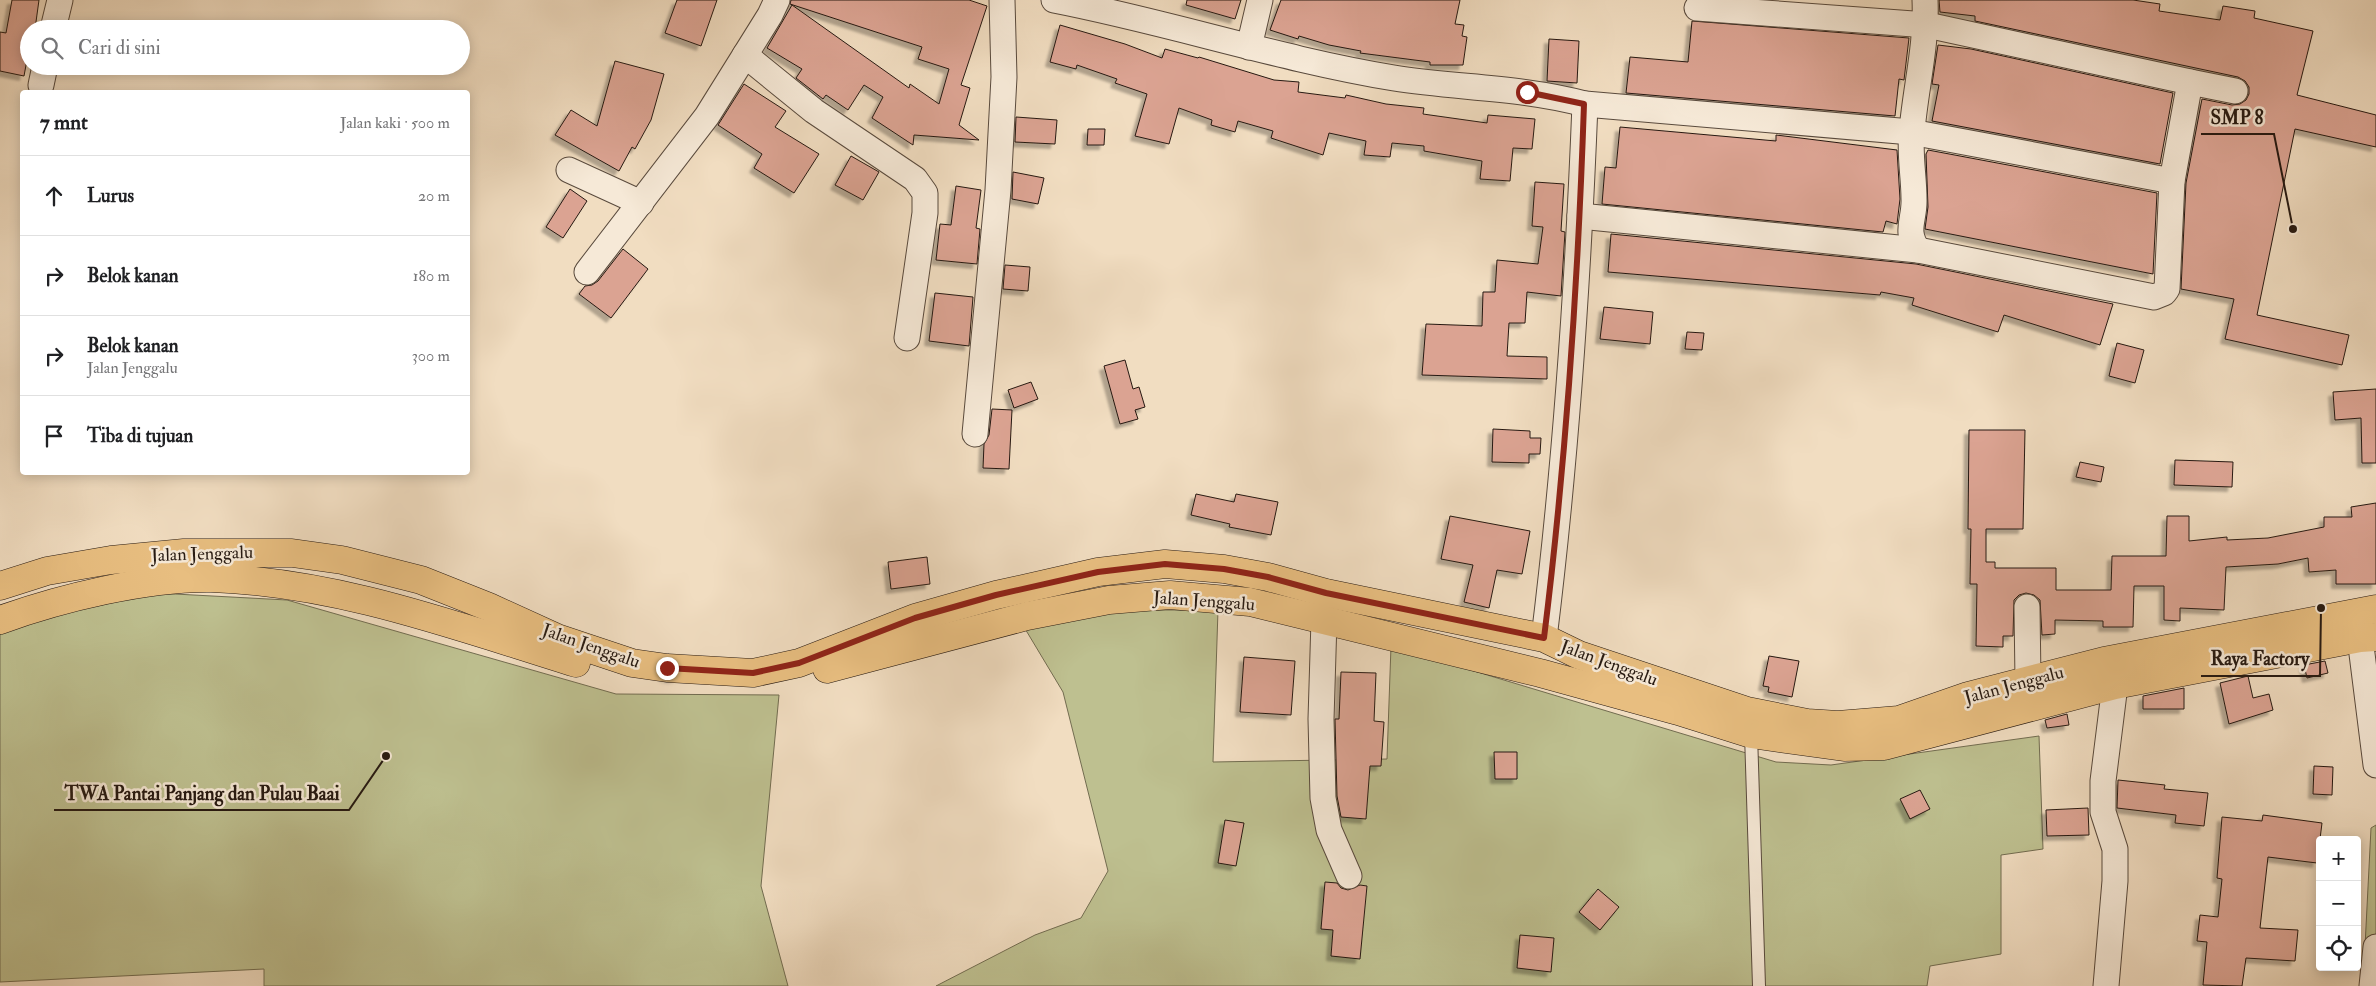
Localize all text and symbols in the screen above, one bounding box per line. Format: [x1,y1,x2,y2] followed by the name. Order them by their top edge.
[20,20,470,75] search box
[38,34,66,62] icon: search
[78,36,161,60] text: Cari di sini
[1516,81,1539,104] route start
[2201,100,2274,134] callout: SMP 8
[2211,106,2264,130] text: SMP 8
[40,109,88,136] text: 7 mnt
[340,113,450,133] text: Jalan kaki · 500 m
[40,182,68,210] icon: ahead
[87,184,134,208] text: Lurus
[418,186,450,206] text: 20 m
[40,262,68,290] icon: right
[87,264,178,288] text: Belok kanan
[413,266,450,286] text: 180 m
[87,334,178,358] text: Belok kanan
[40,342,68,370] icon: right
[412,346,450,366] text: 300 m
[87,358,178,378] text: Jalan Jenggalu
[40,422,68,450] icon: arrive
[87,424,193,448] text: Tiba di tujuan
[150,541,253,567] street label: Jalan Jenggalu
[1151,586,1256,616] street label: Jalan Jenggalu
[538,618,643,674] street label: Jalan Jenggalu
[1556,634,1661,691] street label: Jalan Jenggalu
[2201,642,2320,676] callout: Raya Factory
[2211,647,2310,672] text: Raya Factory
[656,657,679,680] route end
[1961,661,2066,710] street label: Jalan Jenggalu
[54,776,349,810] callout: TWA Pantai Panjang dan Pulau Baai
[63,782,340,807] text: TWA Pantai Panjang dan Pulau Baai
[2316,836,2361,971] map controls
[2316,836,2361,881] button: +
[2316,881,2361,926] button: −
[2316,926,2361,971] button: locate

